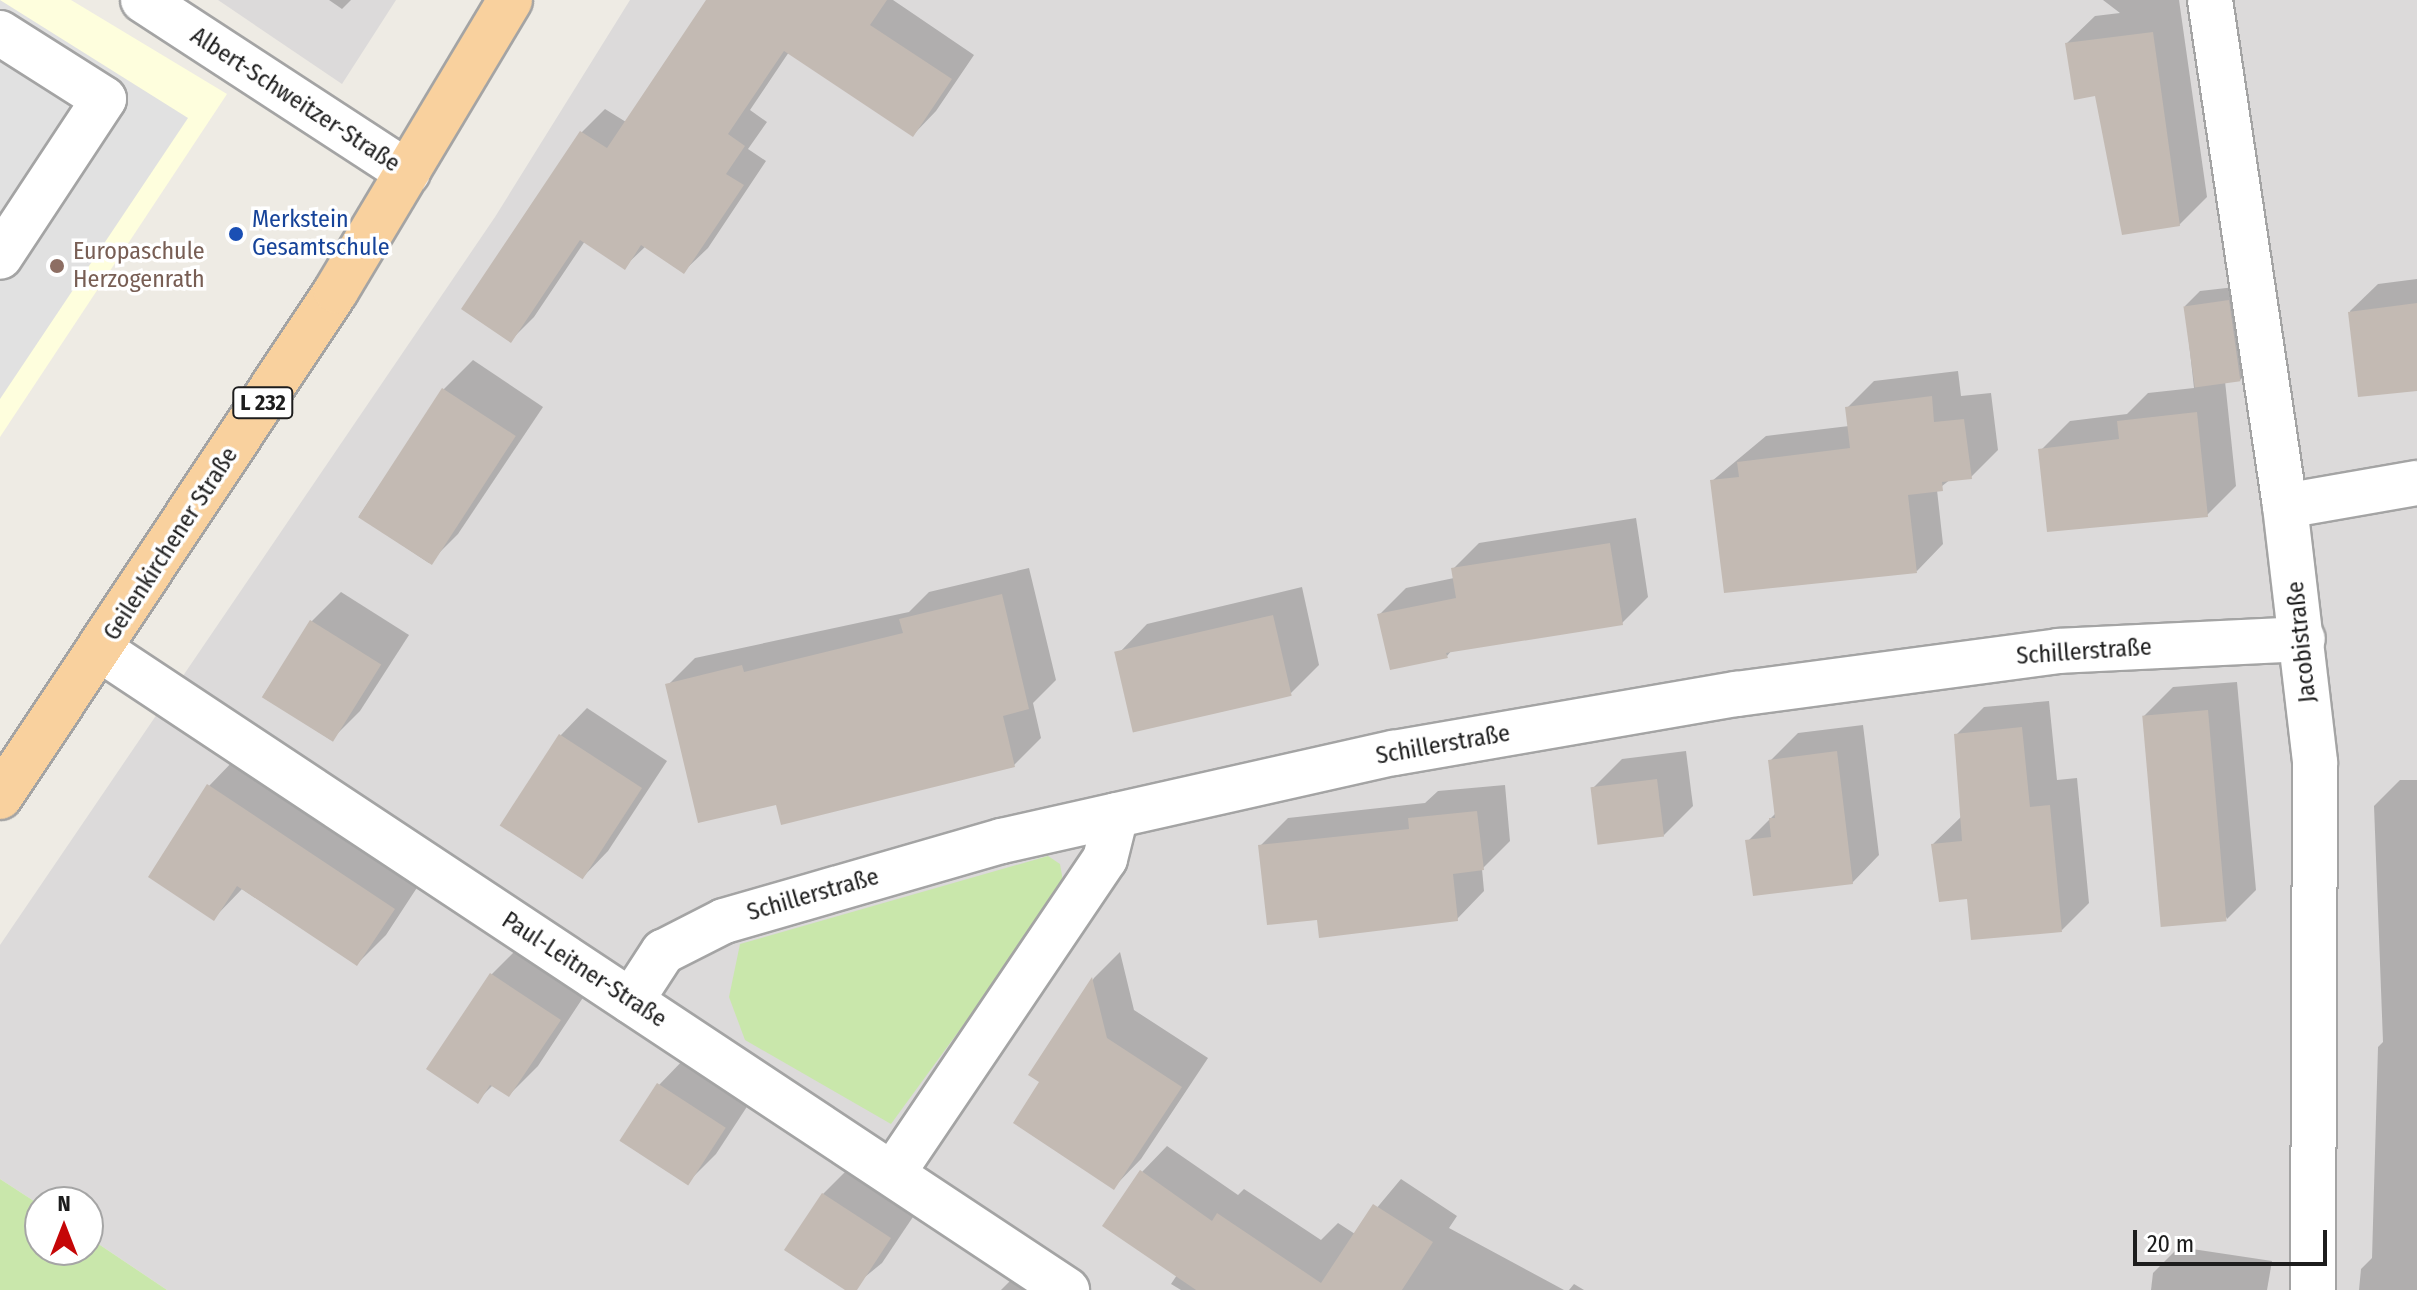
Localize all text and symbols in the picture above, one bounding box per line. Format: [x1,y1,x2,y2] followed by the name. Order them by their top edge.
[185,22,405,178] street label: Albert-Schweitzer-Straße
[252,206,390,262] place label: Merkstein Gesamtschule
[227,225,245,243] marker: Merkstein Gesamtschule
[73,238,205,294] place label: Europaschule Herzogenrath
[48,257,66,275] marker: Europaschule Herzogenrath
[231,385,295,421] road number: L 232
[98,442,244,646] street label: Geilenkirchener Straße
[2281,580,2323,704] street label: Jacobistraße
[2015,633,2153,671] street label: Schillerstraße
[1374,719,1512,771] street label: Schillerstraße
[744,862,882,928] street label: Schillerstraße
[496,906,672,1034] street label: Paul-Leitner-Straße
[24,1186,104,1266] north arrow
[57,1190,71,1217] text: N
[2137,1214,2331,1264] scale bar
[2147,1230,2194,1258] text: 20 m

